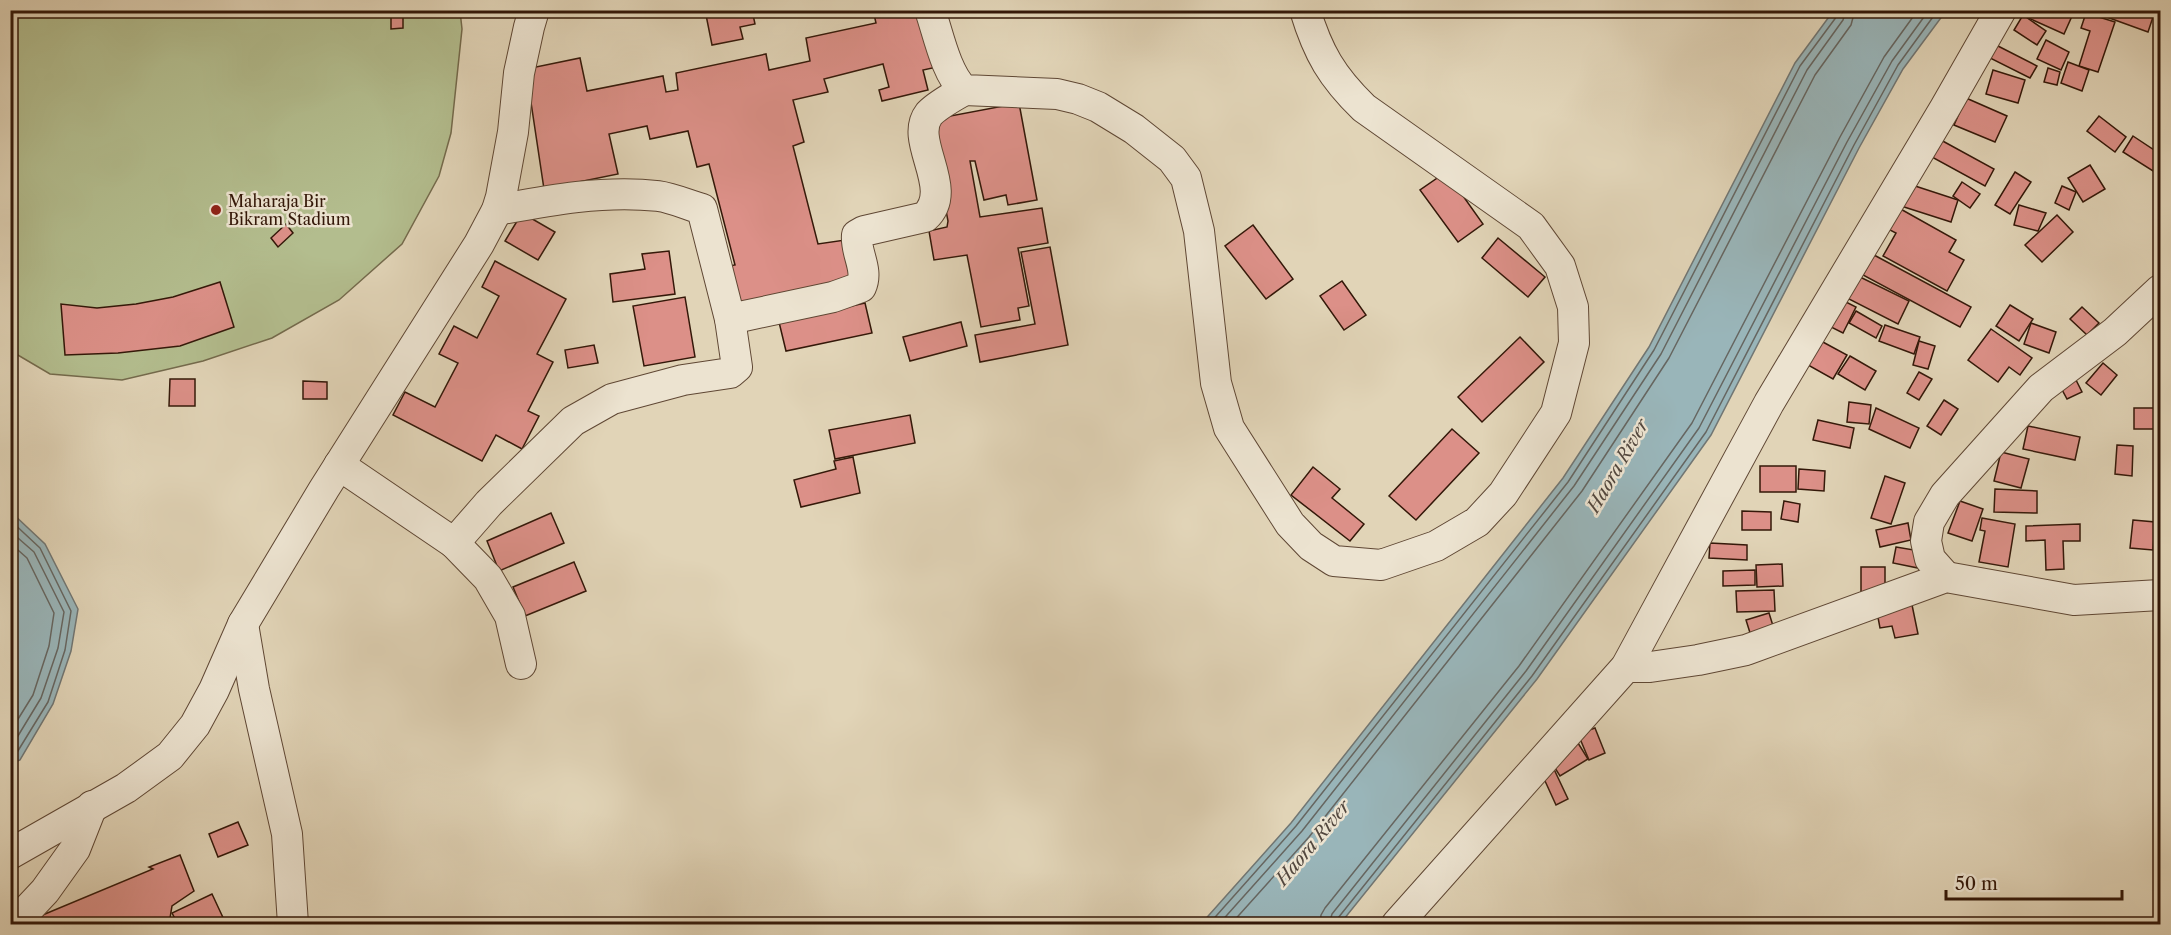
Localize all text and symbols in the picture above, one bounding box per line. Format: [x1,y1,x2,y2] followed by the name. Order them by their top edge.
[228,191,351,229] place label: Maharaja Bir Bikram Stadium
[209,203,223,217] marker: Maharaja Bir Bikram Stadium
[1581,414,1654,518] water label: Haora River
[1270,795,1356,892] water label: Haora River
[1946,863,2122,901] scale bar
[1955,873,1998,895] text: 50 m

